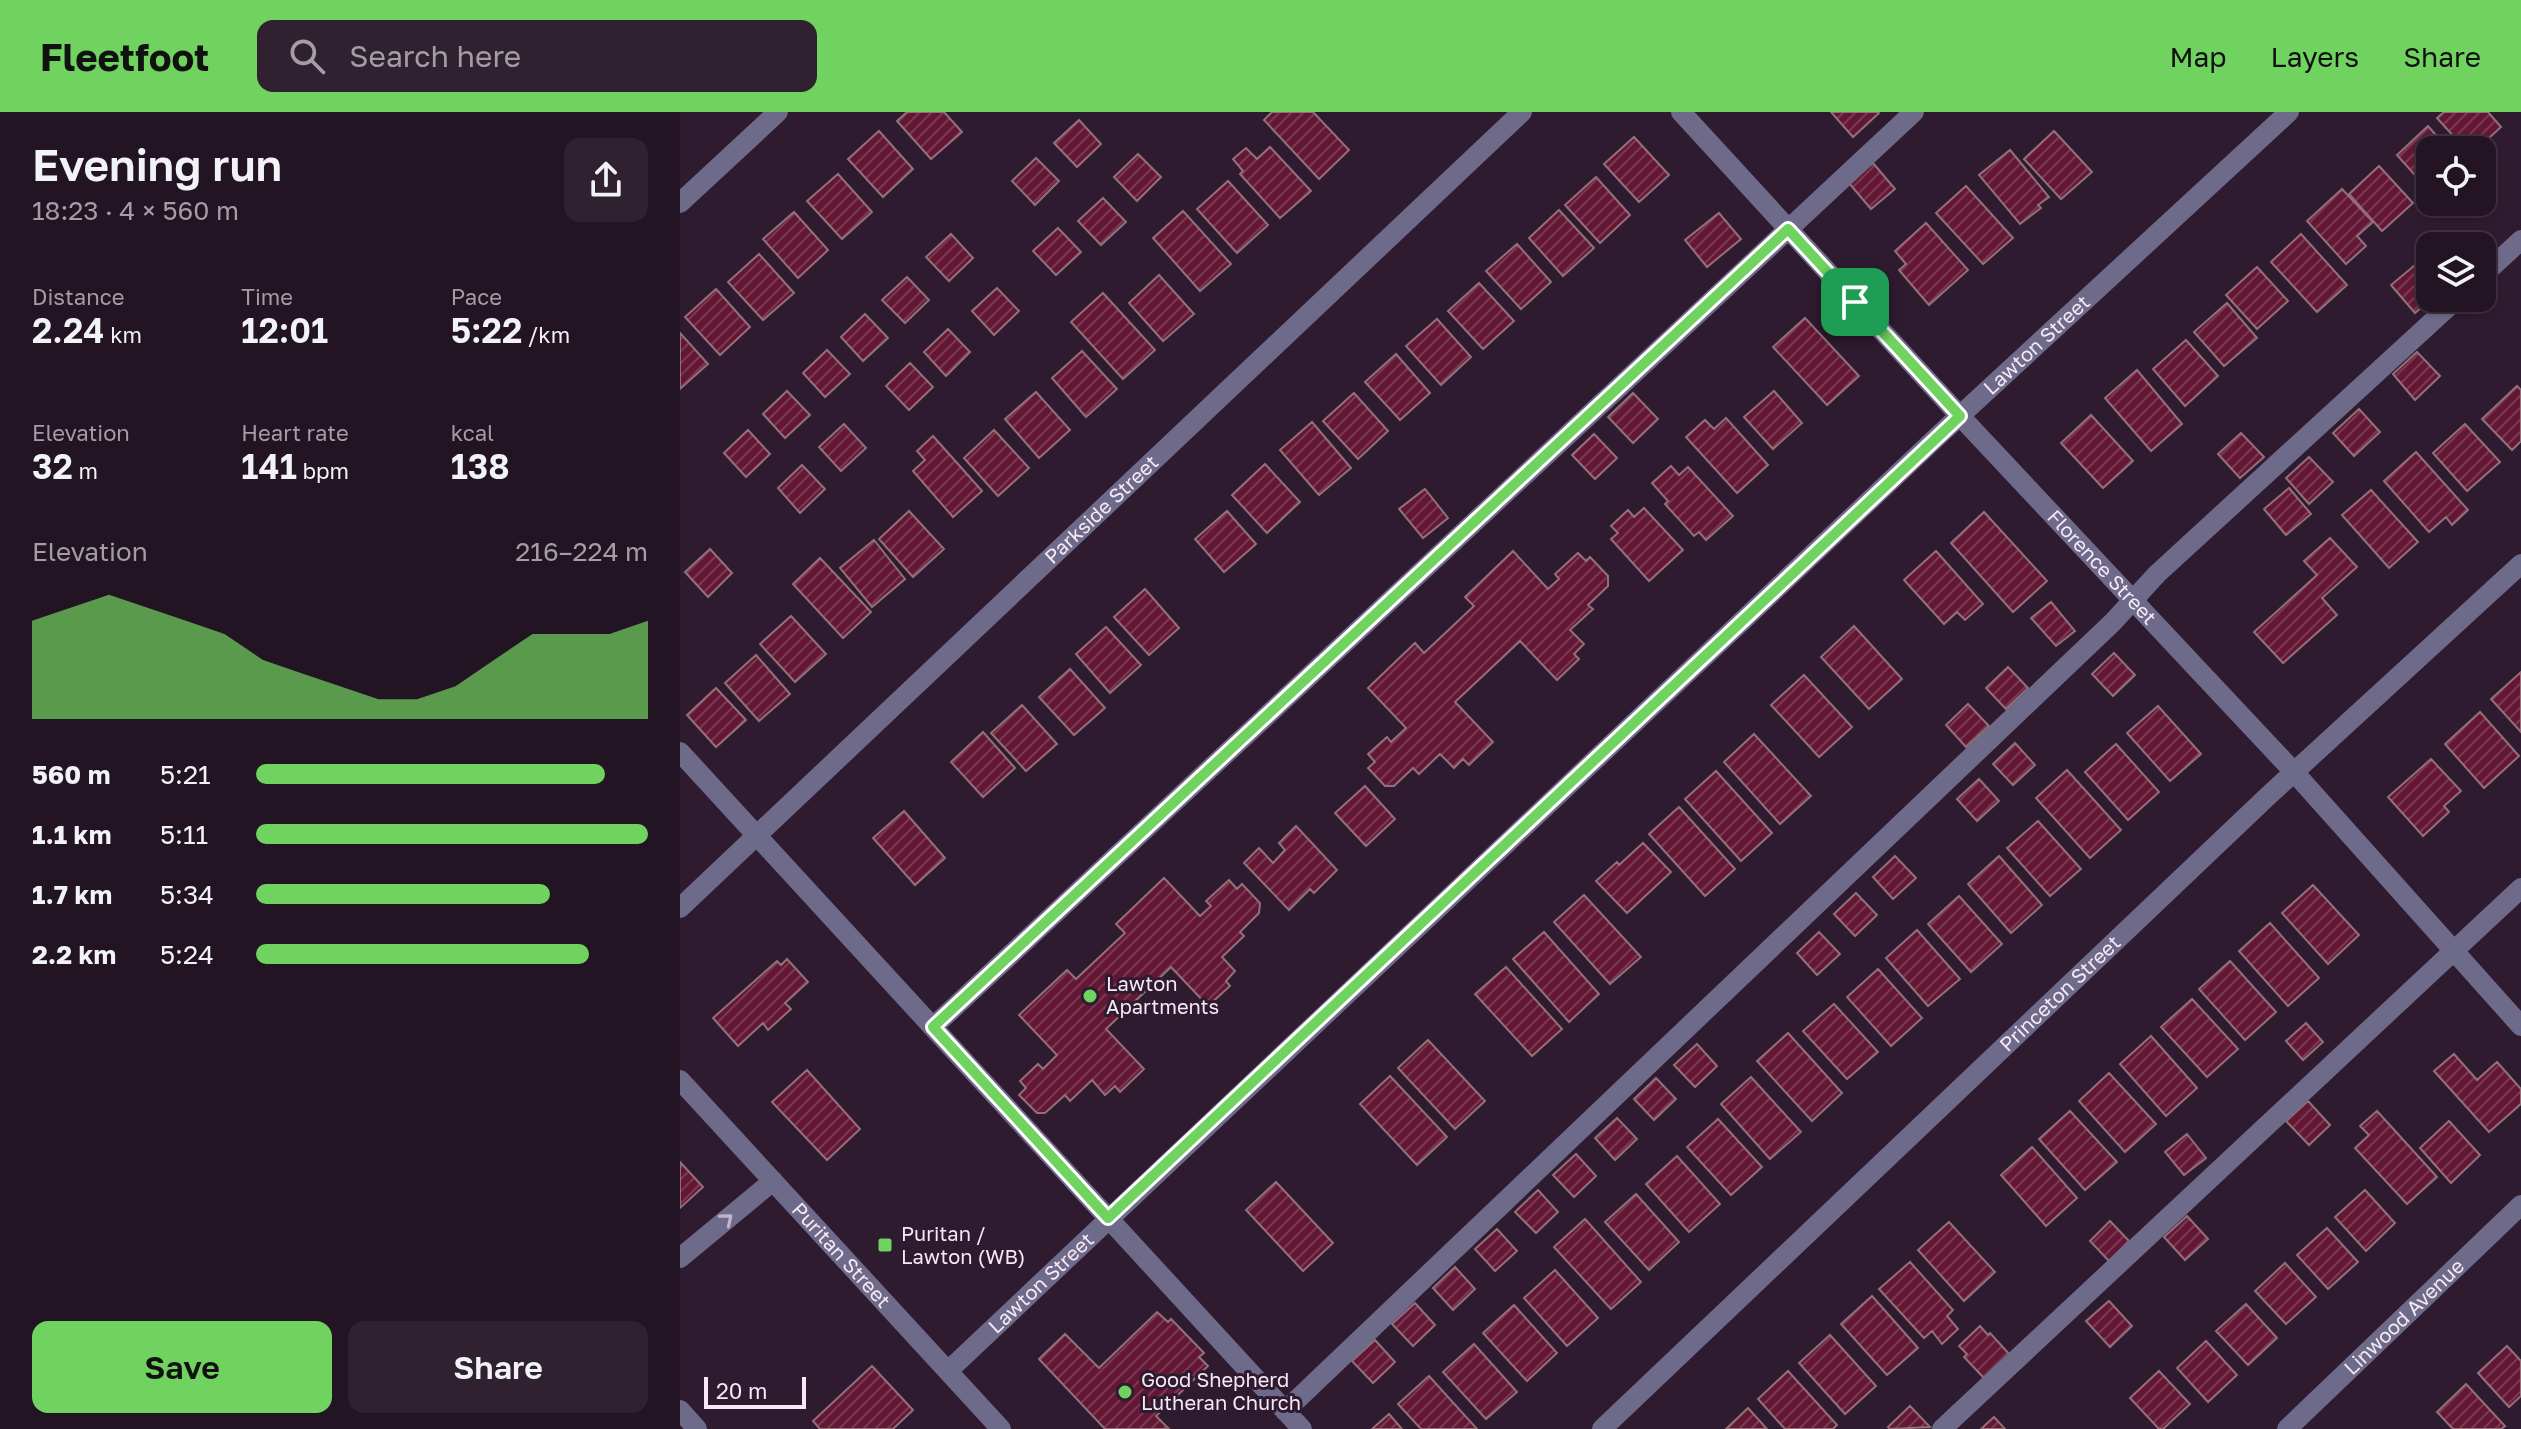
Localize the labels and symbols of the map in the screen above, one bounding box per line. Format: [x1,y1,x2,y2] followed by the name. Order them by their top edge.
[1821,268,1889,336] pin
[1978,289,2094,399] street label: Lawton Street
[1039,449,1163,568] street label: Parkside Street
[2043,504,2162,629] street label: Florence Street
[1994,930,2125,1056] street label: Princeton Street
[1106,971,1219,1018] place label: Lawton Apartments
[1081,987,1099,1005] marker: Lawton Apartments
[788,1197,896,1312] street label: Puritan Street
[717,1214,732,1229] one-way arrow
[901,1221,1025,1268] place label: Puritan / Lawton (WB)
[983,1227,1098,1338] street label: Lawton Street
[876,1236,894,1254] marker: Puritan / Lawton (WB)
[2338,1253,2468,1379] street label: Linwood Avenue
[1141,1367,1301,1414] place label: Good Shepherd Lutheran Church
[704,1373,806,1409] scale bar
[1116,1383,1134,1401] marker: Good Shepherd Lutheran Church

